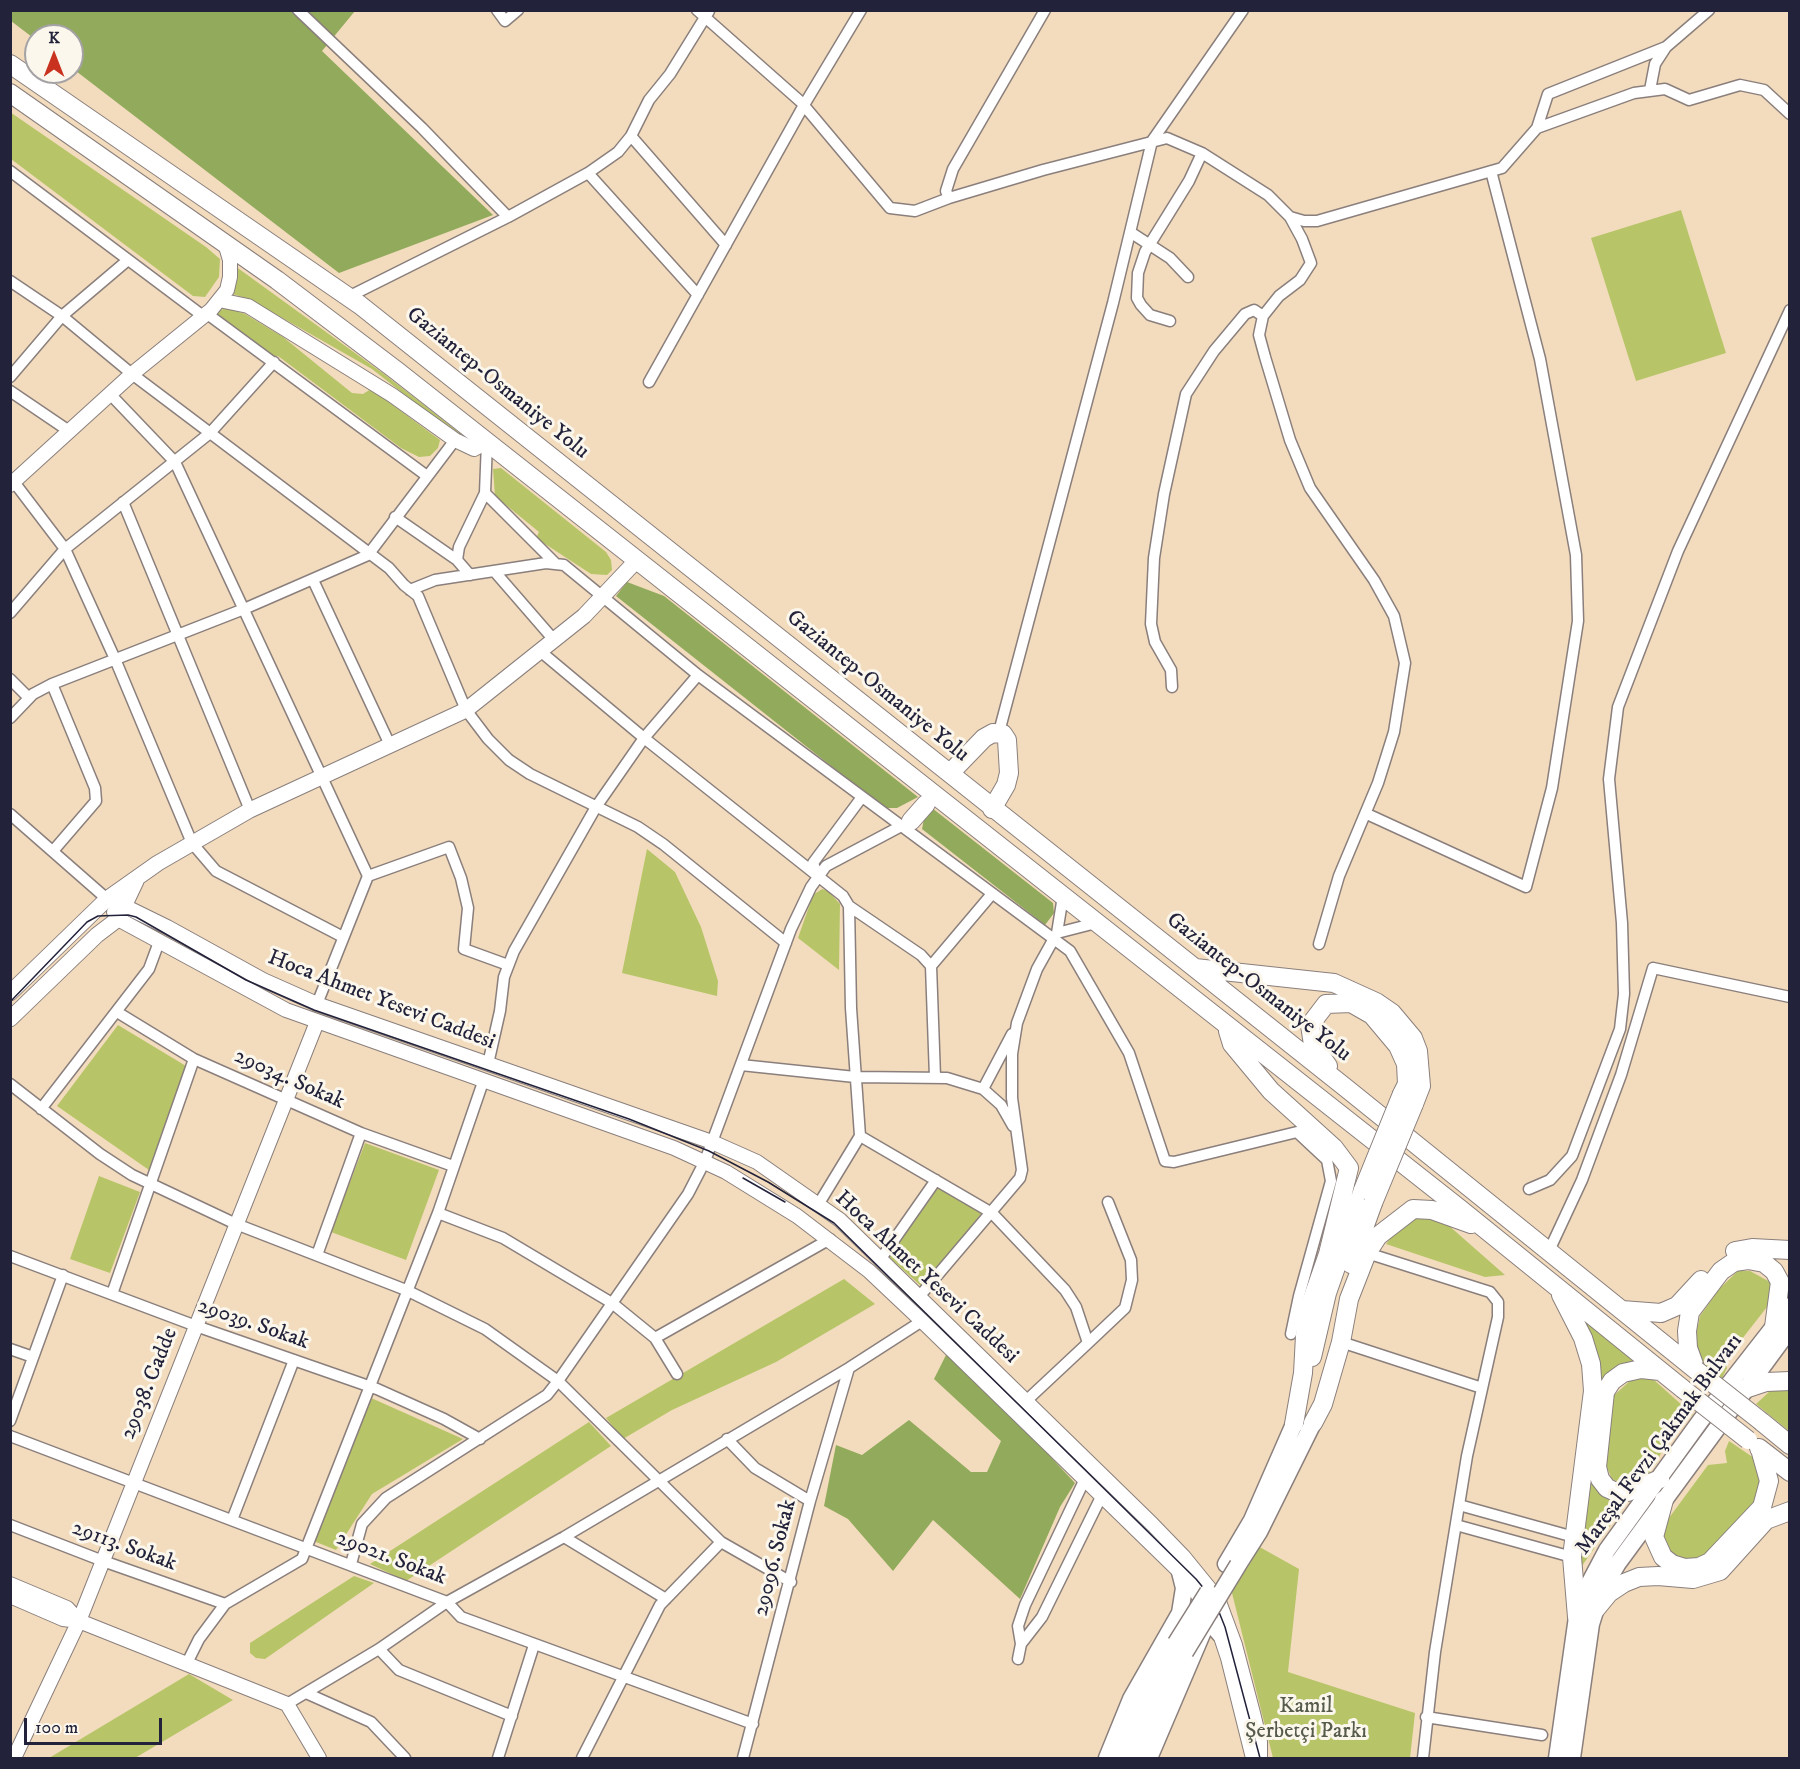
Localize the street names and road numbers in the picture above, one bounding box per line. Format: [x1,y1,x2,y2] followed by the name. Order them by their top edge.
[400,302,594,466] street label: Gaziantep-Osmaniye Yolu
[780,605,974,769] street label: Gaziantep-Osmaniye Yolu
[1160,908,1356,1068] street label: Gaziantep-Osmaniye Yolu
[264,945,498,1057] street label: Hoca Ahmet Yesevi Caddesi
[230,1044,348,1116] street label: 29034. Sokak
[829,1186,1023,1370] street label: Hoca Ahmet Yesevi Caddesi
[194,1294,312,1356] street label: 29039. Sokak
[116,1324,184,1444] street label: 29038. Cadde
[1571,1329,1749,1561] street label: Mareşal Fevzi Çakmak Bulvarı
[749,1497,803,1619] street label: 29096. Sokak
[68,1516,180,1578] street label: 29113. Sokak
[332,1526,450,1592] street label: 29021. Sokak

